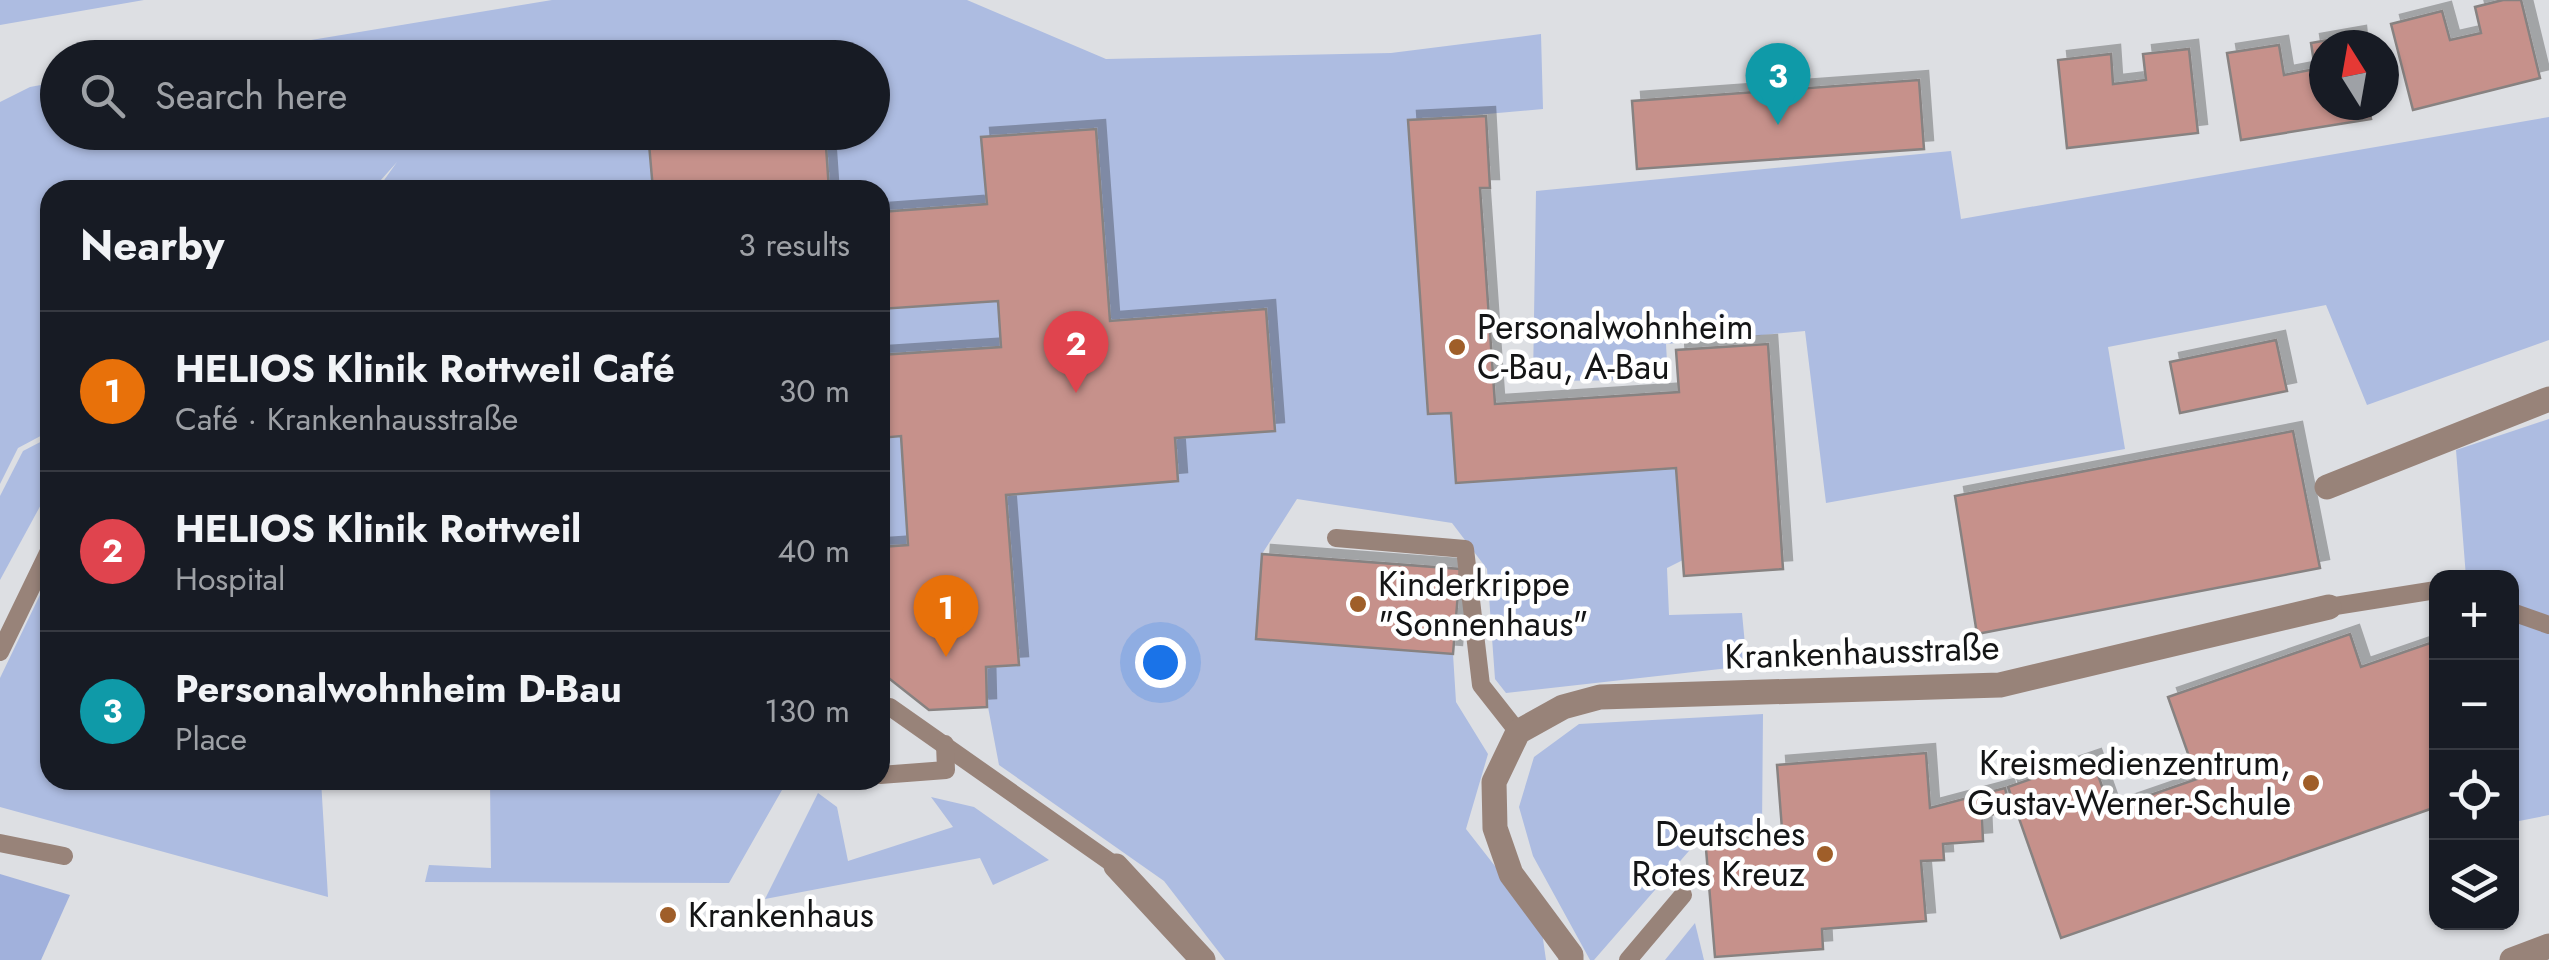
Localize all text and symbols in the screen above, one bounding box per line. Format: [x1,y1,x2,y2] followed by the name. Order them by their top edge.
[2309,30,2399,120] north arrow
[40,40,890,150] search box
[1746,42,1810,125] pin: 3
[75,68,130,123] icon: search
[155,68,347,123] text: Search here
[80,215,224,276] text: Nearby
[738,222,850,268] text: 3 results
[1477,302,1754,392] place label: Personalwohnheim C-Bau, A-Bau
[1044,310,1108,393] pin: 2
[1446,336,1468,358] marker: Personalwohnheim C-Bau, A-Bau
[175,341,675,396] text: HELIOS Klinik Rottweil Café
[104,368,121,414] text: 1
[779,368,850,414] text: 30 m
[175,396,518,442] text: Café · Krankenhausstraße
[175,501,581,556] text: HELIOS Klinik Rottweil
[102,528,123,574] text: 2
[778,528,850,574] text: 40 m
[175,556,285,602] text: Hospital
[1378,559,1589,649] place label: Kinderkrippe "Sonnenhaus"
[2429,570,2519,930] map controls
[2429,570,2519,660] button: +
[914,574,978,657] pin: 1
[1347,593,1369,615] marker: Kinderkrippe "Sonnenhaus"
[1724,622,2000,682] street label: Krankenhausstraße
[1135,637,1186,688] your location
[2429,660,2519,750] button: −
[175,661,622,716] text: Personalwohnheim D-Bau
[103,688,122,734] text: 3
[764,688,850,734] text: 130 m
[175,716,247,762] text: Place
[1967,738,2291,828] place label: Kreismedienzentrum, Gustav-Werner-Schule
[2429,750,2519,840] button: locate
[2300,772,2322,794] marker: Kreismedienzentrum, Gustav-Werner-Schule
[1632,809,1805,899] place label: Deutsches Rotes Kreuz
[2429,840,2519,930] button: layers
[1814,843,1836,865] marker: Deutsches Rotes Kreuz
[688,890,874,940] place label: Krankenhaus
[657,904,679,926] marker: Krankenhaus

